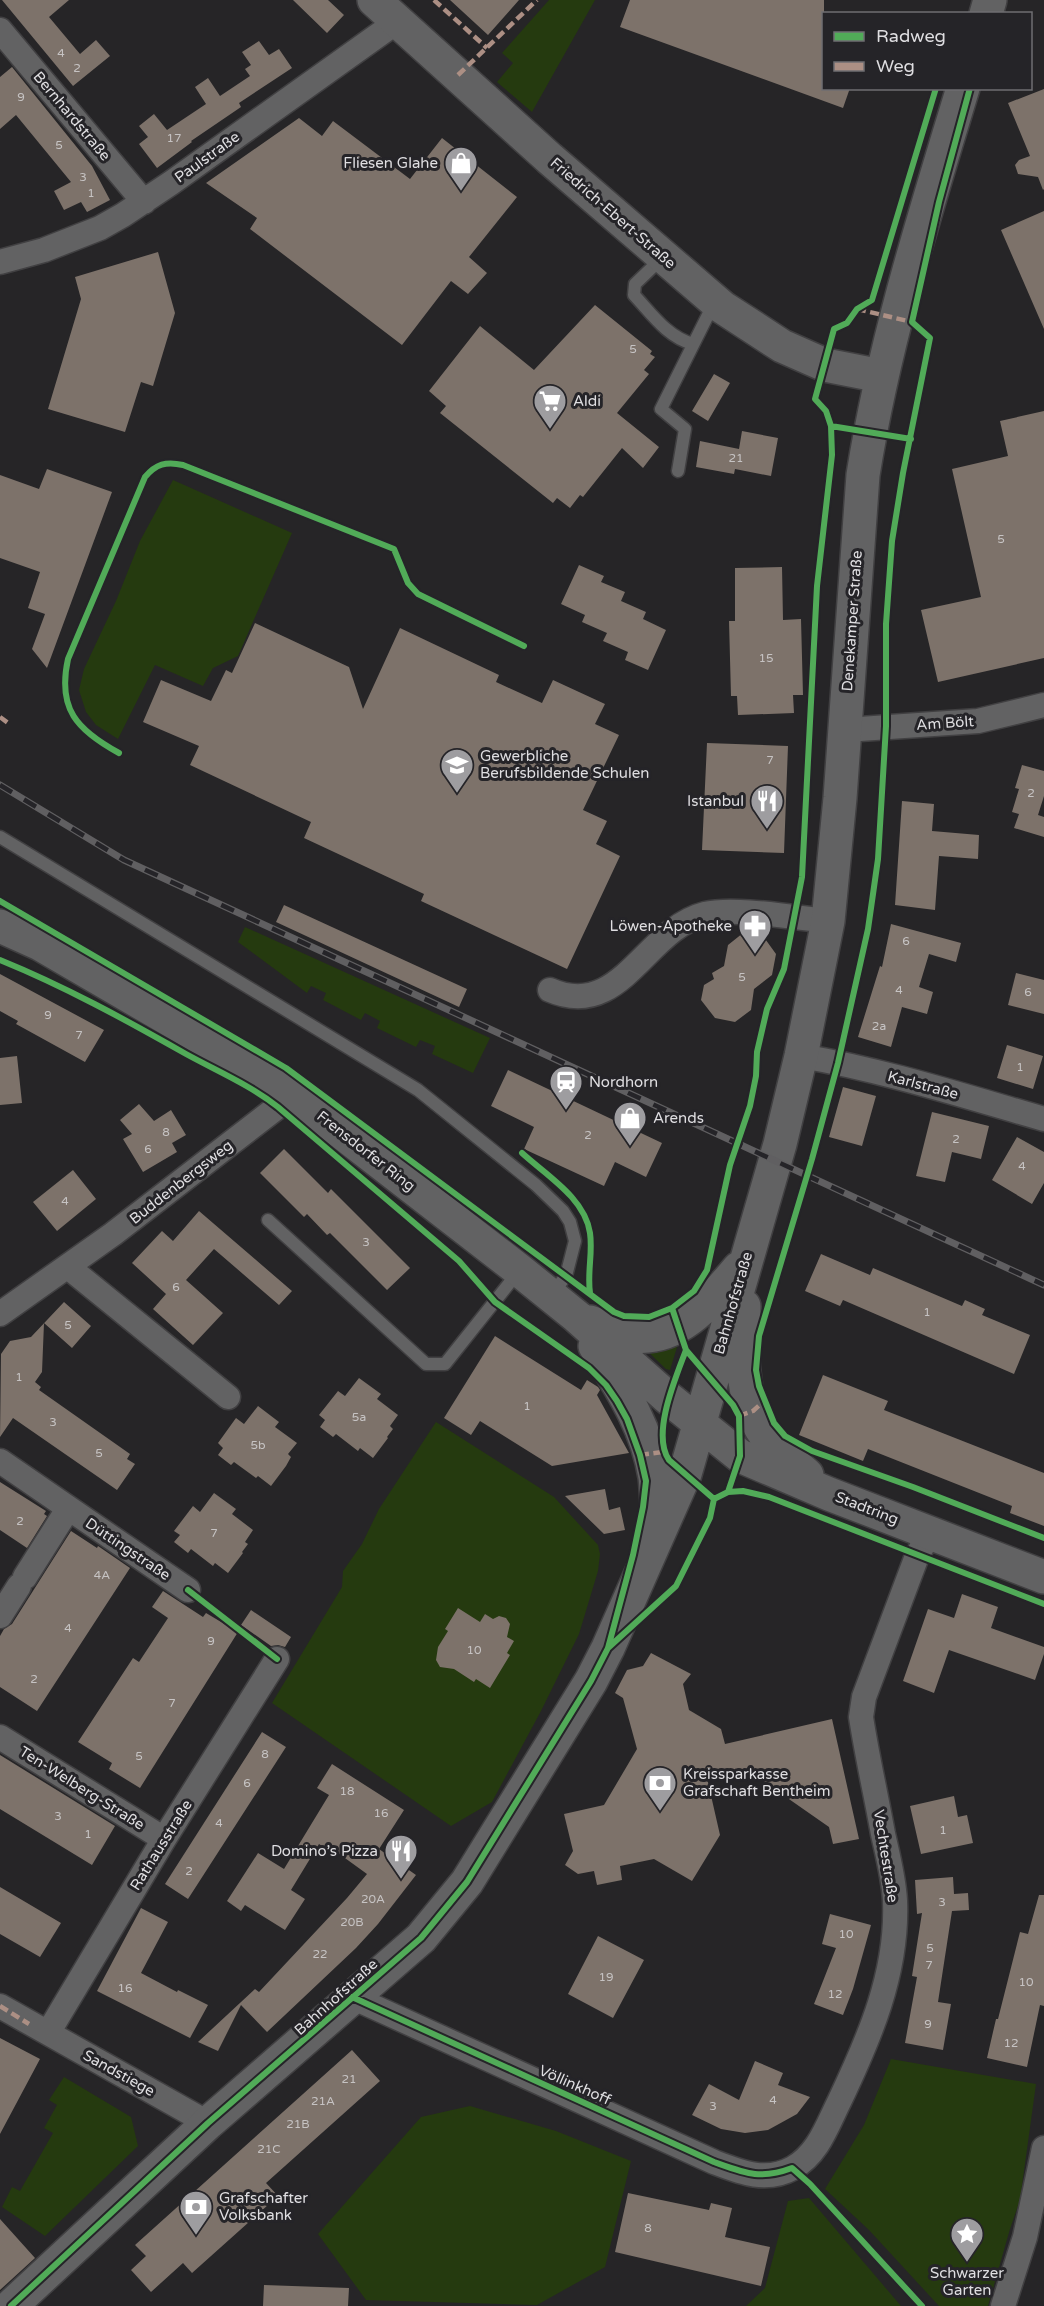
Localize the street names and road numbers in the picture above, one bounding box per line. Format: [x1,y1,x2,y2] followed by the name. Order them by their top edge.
[29,68,115,164] street label: Bernhardstraße
[171,128,243,186] street label: Paulstraße
[547,154,679,272] street label: Friedrich-Ebert-Straße
[838,550,866,692] street label: Denekamper Straße
[916,712,975,734] street label: Am Bölt
[886,1067,960,1103] street label: Karlstraße
[313,1107,419,1195] street label: Frensdorfer Ring
[126,1136,236,1228] street label: Buddenbergsweg
[710,1250,756,1356] street label: Bahnhofstraße
[833,1488,901,1528] street label: Stadtring
[82,1514,174,1584] street label: Düttingstraße
[16,1742,148,1834] street label: Ten-Welberg-Straße
[126,1796,196,1894] street label: Rathausstraße
[870,1808,902,1904] street label: Vechtestraße
[291,1955,381,2039] street label: Bahnhofstraße
[80,2046,158,2100] street label: Sandstiege
[536,2061,614,2109] street label: Völlinkhoff

